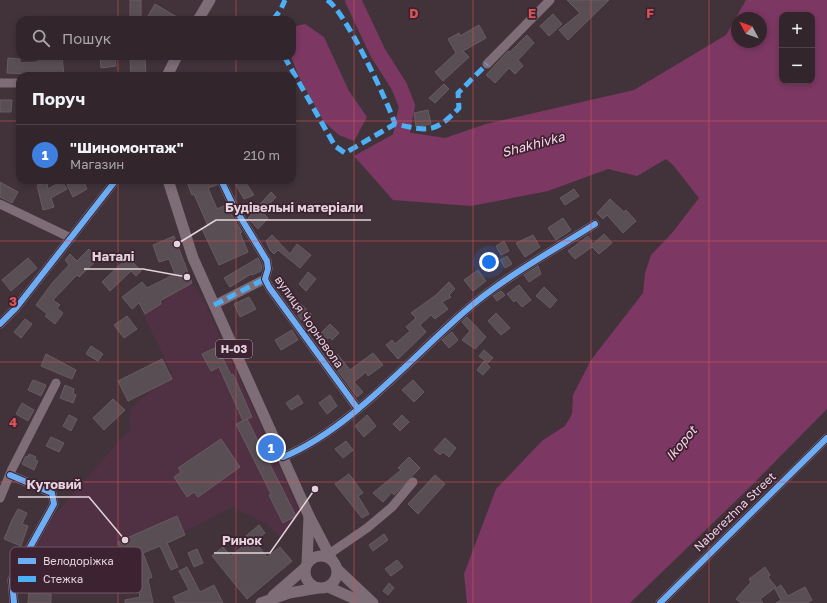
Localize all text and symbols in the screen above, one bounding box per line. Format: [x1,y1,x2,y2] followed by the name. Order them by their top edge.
[409,5,419,21] text: D
[528,5,536,21] text: E
[646,5,654,21] text: F
[731,12,767,48] north arrow
[779,12,815,84] map controls
[779,12,815,48] button: +
[16,16,296,60] search box
[30,27,52,49] icon: search
[62,29,111,47] text: Пошук
[779,48,815,84] button: −
[32,88,85,109] text: Поруч
[500,128,567,160] water label: Shakhivka
[70,138,184,156] text: "Шиномонтаж"
[42,147,48,163] text: 1
[243,147,280,163] text: 210 m
[70,156,124,172] text: Магазин
[216,195,371,220] callout: Будівельні матеріали
[225,199,363,215] text: Будівельні матеріали
[84,244,143,269] callout: Наталі
[92,248,134,264] text: Наталі
[479,252,499,272] your location
[272,273,347,371] street label: вулиця Чорновола
[9,293,17,309] text: 3
[216,340,252,358] road number: Н-03
[9,414,17,430] text: 4
[662,421,701,463] water label: Ikopot
[258,433,284,463] pin: 1
[691,469,779,555] street label: Naberezhna Street
[18,472,89,497] callout: Кутовий
[27,476,82,492] text: Кутовий
[214,528,270,553] callout: Ринок
[222,532,262,548] text: Ринок
[10,547,142,593] legend
[43,554,114,567] text: Велодоріжка
[43,572,83,585] text: Стежка

